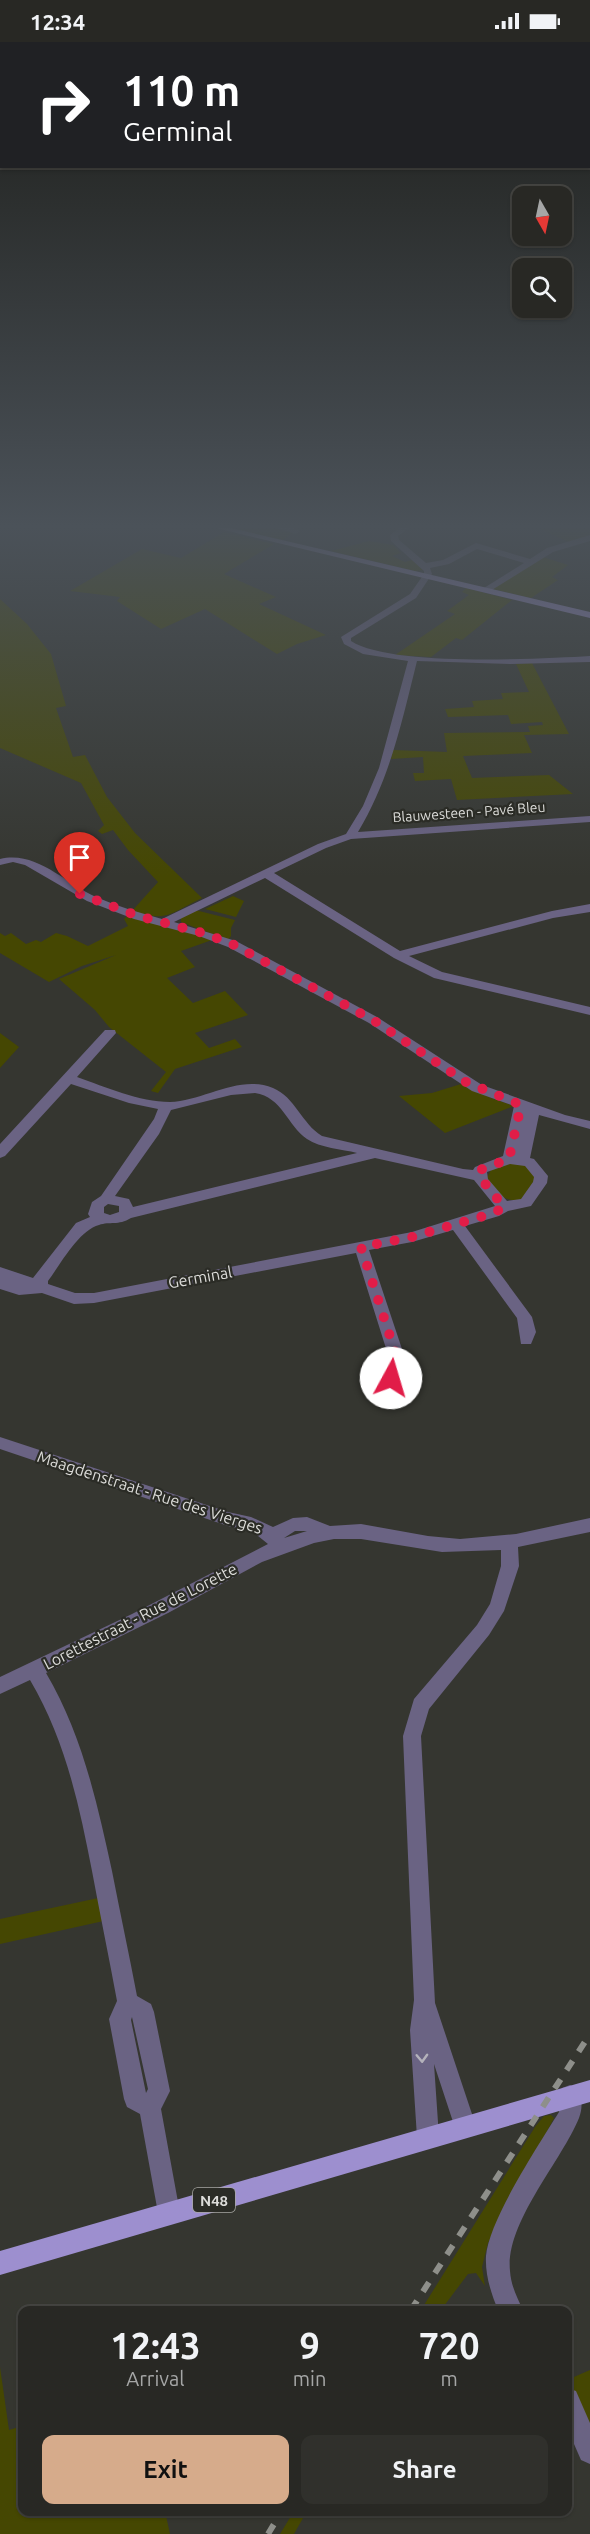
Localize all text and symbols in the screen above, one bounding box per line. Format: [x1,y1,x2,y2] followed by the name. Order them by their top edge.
[30,9,85,34] text: 12:34
[24,66,102,144] icon: right
[123,67,240,114] text: 110 m
[123,116,232,146] text: Germinal
[512,186,572,246] north arrow
[512,186,572,318] map controls
[512,258,572,318] button: search
[392,799,546,825] street label: Blauwesteen - Pavé Bleu
[54,832,105,894] pin
[63,841,96,874] icon: arrive
[167,1263,233,1291] street label: Germinal
[359,1346,423,1410] position arrow
[35,1447,265,1537] street label: Maagdenstraat - Rue des Vierges
[40,1559,240,1673] street label: Lorettestraat - Rue de Lorette
[416,2054,429,2063] one-way arrow
[193,2188,235,2212] road number: N48
[110,2325,200,2366] text: 12:43
[299,2325,320,2366] text: 9
[419,2325,480,2366] text: 720
[126,2367,185,2390] text: Arrival
[293,2367,326,2390] text: min
[441,2367,458,2390] text: m
[42,2435,289,2504] button: Exit
[301,2435,548,2504] button: Share

